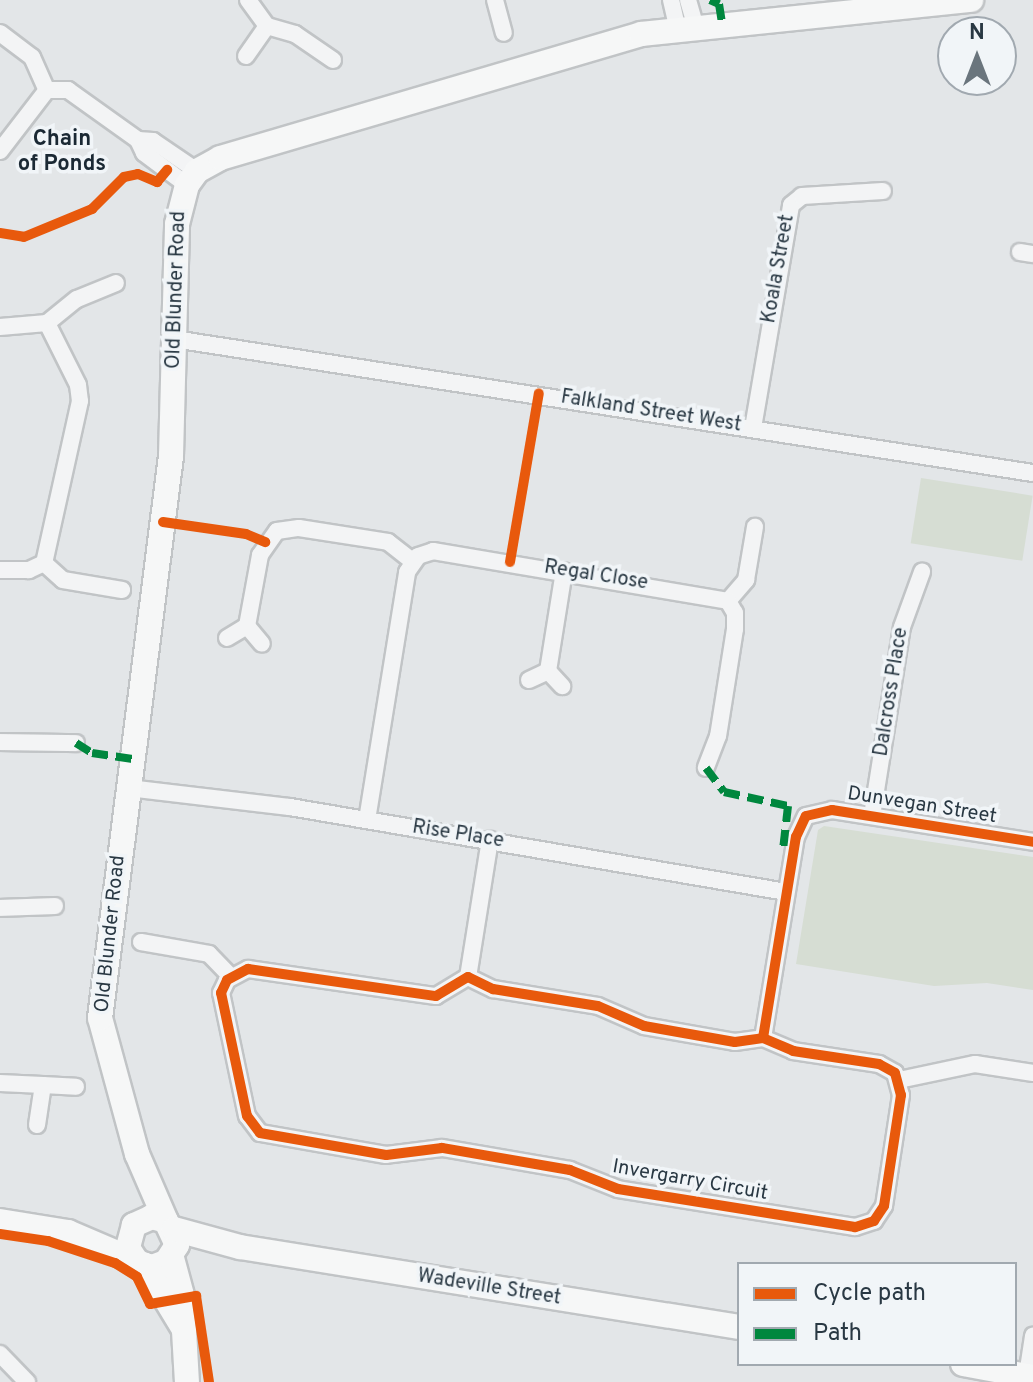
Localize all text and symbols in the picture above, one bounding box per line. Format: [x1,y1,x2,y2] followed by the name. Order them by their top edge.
[937,16,1017,96] north arrow
[969,20,985,47] text: N
[18,126,106,178] district label: Chain of Ponds
[162,211,192,369] street label: Old Blunder Road
[758,213,800,325] street label: Koala Street
[559,386,743,438] street label: Falkland Street West
[542,556,650,596] street label: Regal Close
[870,626,914,758] street label: Dalcross Place
[846,782,998,830] street label: Dunvegan Street
[410,816,506,854] street label: Rise Place
[91,854,131,1014] street label: Old Blunder Road
[610,1156,770,1206] street label: Invergarry Circuit
[737,1262,1017,1366] legend
[415,1265,563,1311] street label: Wadeville Street
[813,1279,926,1309] text: Cycle path
[813,1319,862,1349] text: Path

